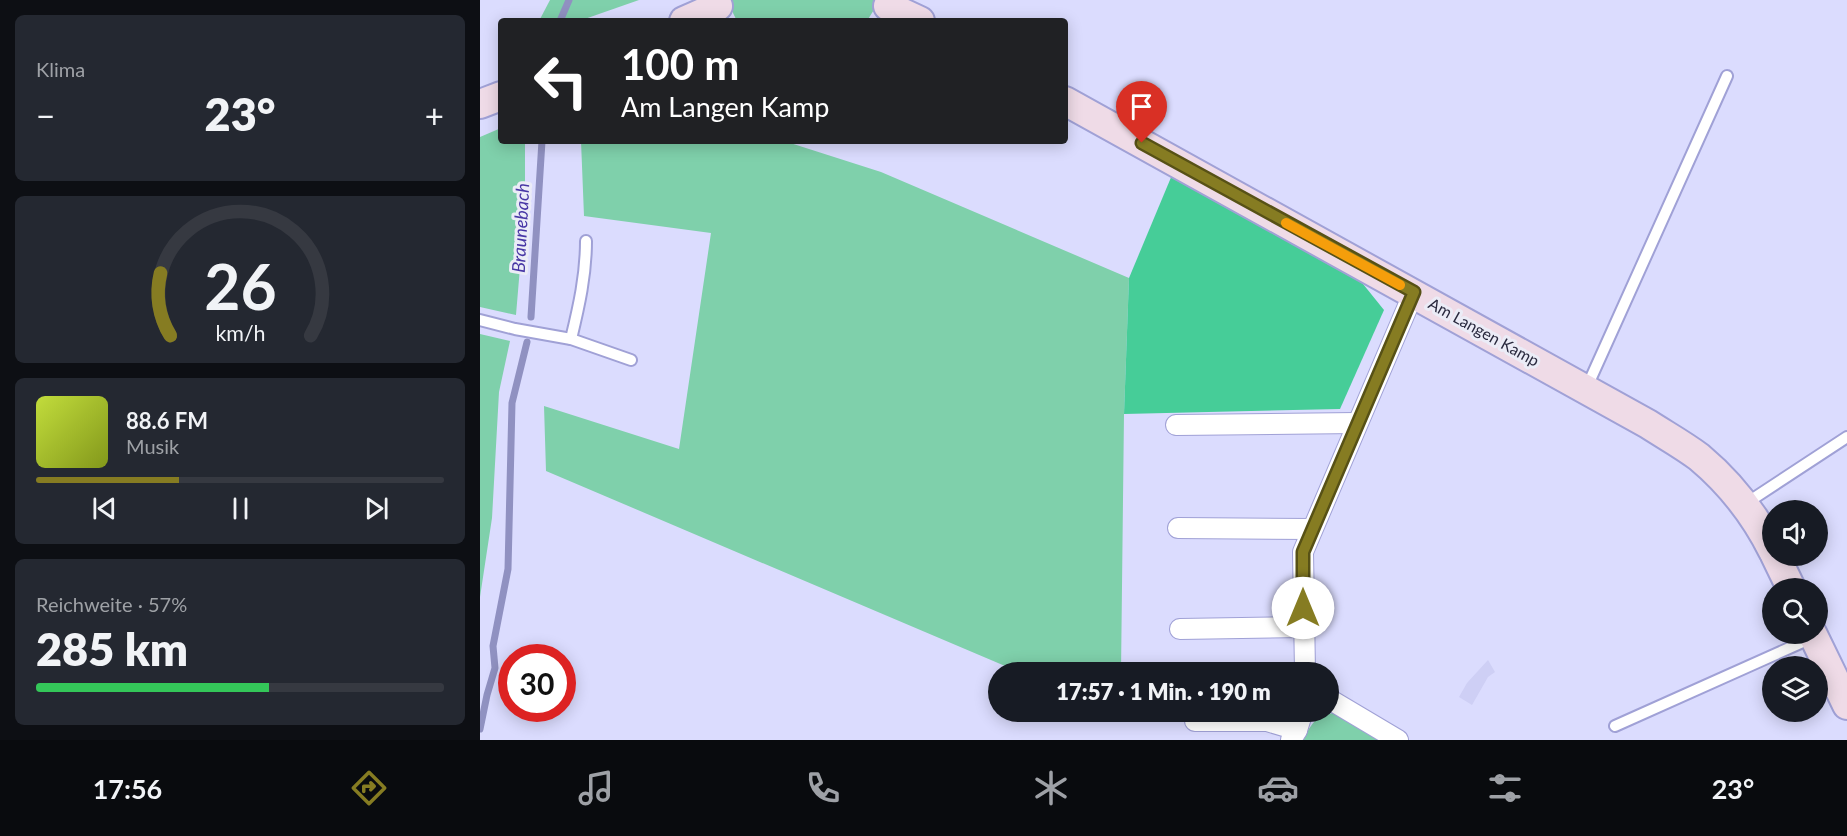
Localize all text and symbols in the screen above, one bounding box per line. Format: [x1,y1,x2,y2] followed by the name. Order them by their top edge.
[621,39,739,89] text: 100 m
[522,42,600,120] icon: left
[36,57,85,81] text: Klima
[1116,81,1167,143] pin
[205,87,275,141] text: 23°
[621,90,829,123] text: Am Langen Kamp
[1125,90,1158,123] icon: arrive
[36,95,55,135] text: −
[425,95,444,135] text: +
[507,183,533,273] water label: Braunebach
[204,249,276,324] text: 26
[1426,293,1543,370] street label: Am Langen Kamp
[215,321,265,347] text: km/h
[126,407,208,434] text: 88.6 FM
[126,434,179,458] text: Musik
[88,492,121,525] icon: previous
[224,492,257,525] icon: pause
[360,492,393,525] icon: next
[1762,500,1828,722] map controls
[1762,500,1828,566] button: sound
[1271,576,1335,640] position arrow
[1762,578,1828,644] button: search
[36,592,187,616] text: Reichweite · 57%
[36,622,188,676] text: 285 km
[498,644,576,722] speed limit sign: 30
[1762,656,1828,722] button: layers
[1056,678,1271,705] text: 17:57 · 1 Min. · 190 m
[348,767,390,809] icon: directions
[575,767,617,809] icon: music
[802,767,844,809] icon: phone
[1030,767,1072,809] icon: climate
[1257,767,1299,809] icon: car
[1484,767,1526,809] icon: filters
[93,772,162,805] text: 17:56
[1712,772,1754,805] text: 23°

